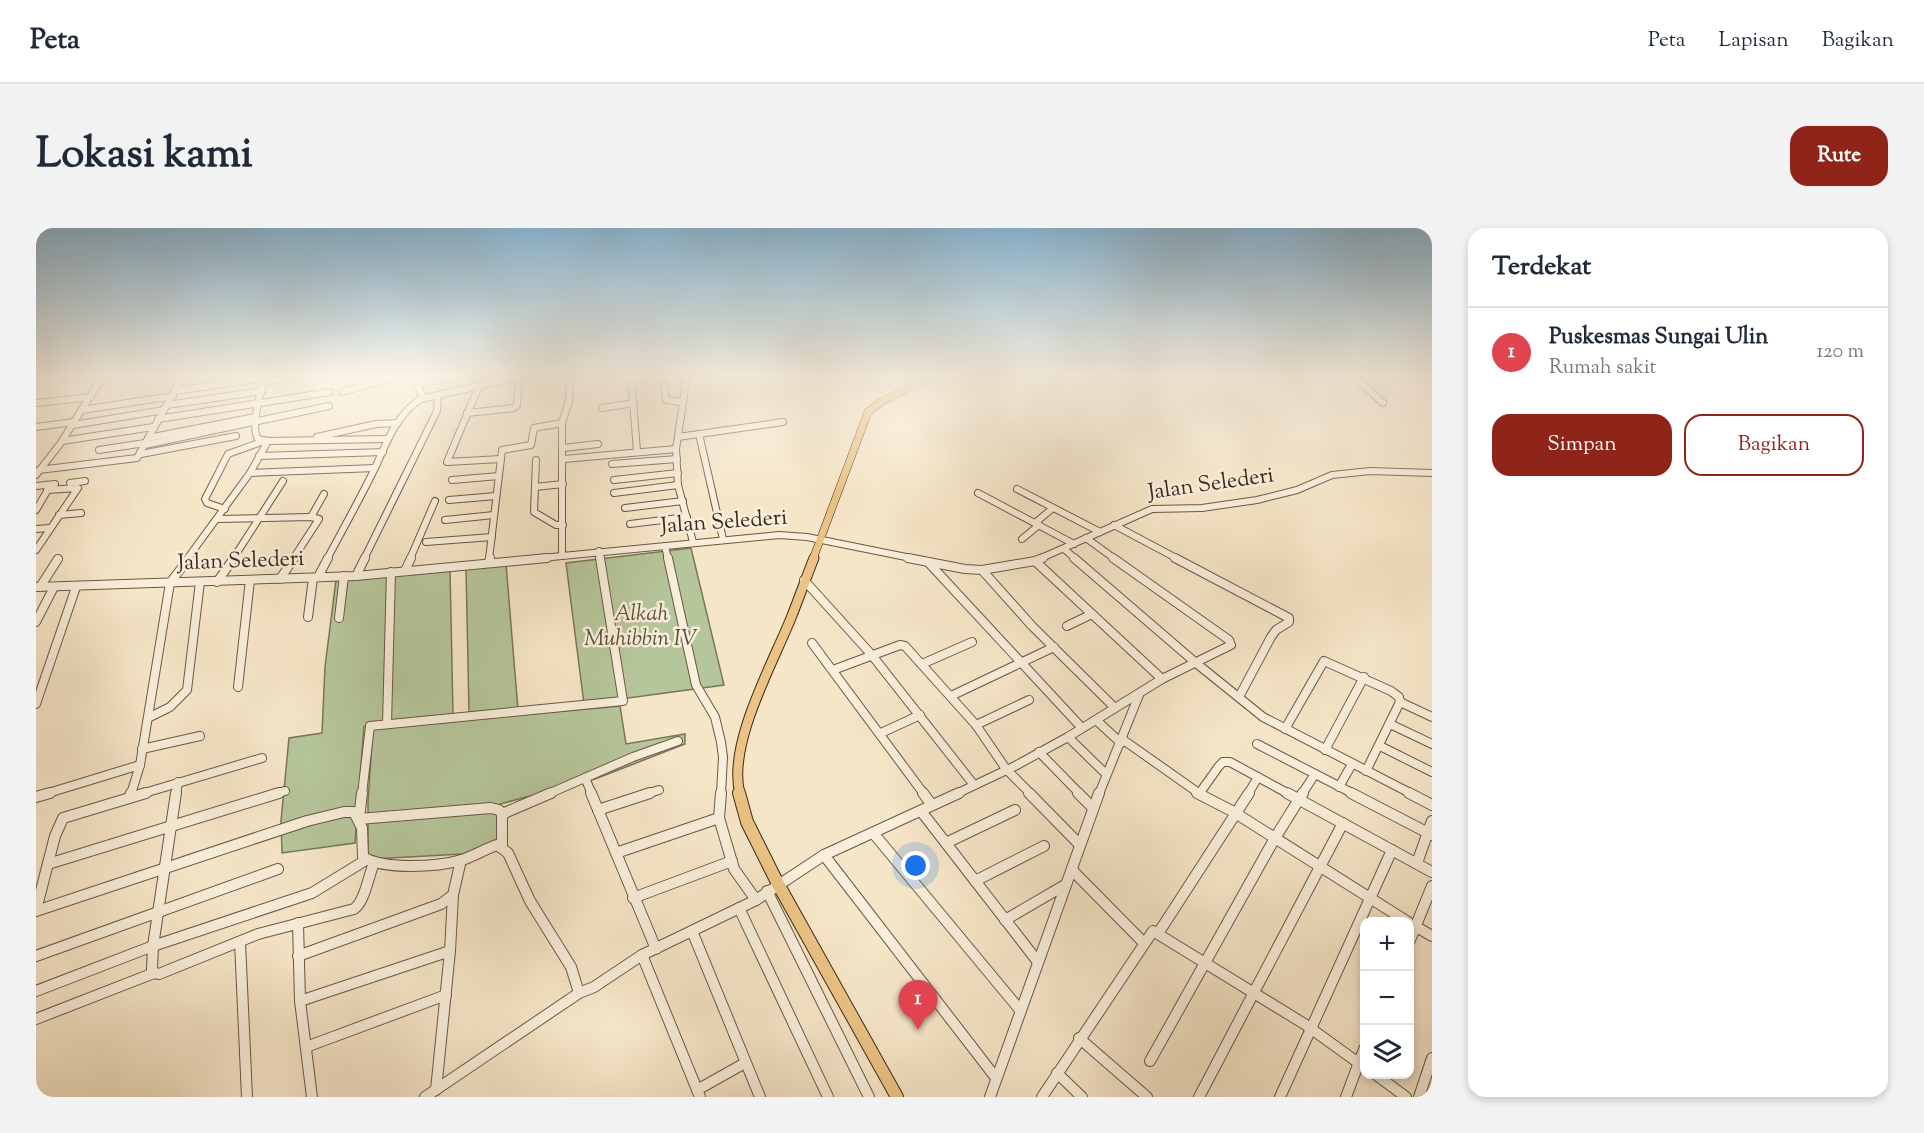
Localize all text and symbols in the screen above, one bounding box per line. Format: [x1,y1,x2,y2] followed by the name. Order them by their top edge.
[30,21,80,61] text: Peta
[1648,26,1686,56] text: Peta
[1719,26,1789,56] text: Lapisan
[1822,26,1894,56] text: Bagikan
[36,126,253,186] text: Lokasi kami
[1790,126,1888,186] button: Rute
[1492,249,1591,286] text: Terdekat
[1549,322,1768,354] text: Puskesmas Sungai Ulin
[1508,338,1515,367] text: 1
[1816,338,1864,367] text: 120 m
[1549,354,1656,383] text: Rumah sakit
[1492,414,1672,476] button: Simpan
[1684,414,1864,476] button: Bagikan
[1145,460,1276,510] street label: Jalan Selederi
[659,503,788,543] street label: Jalan Selederi
[176,544,305,580] street label: Jalan Selederi
[584,599,698,656] park label: Alkah Muhibbin IV
[901,851,930,880] your location
[1360,917,1414,1079] map controls
[1360,917,1414,971] button: +
[1360,971,1414,1025] button: −
[898,980,938,1030] pin: 1
[1360,1025,1414,1079] button: layers

